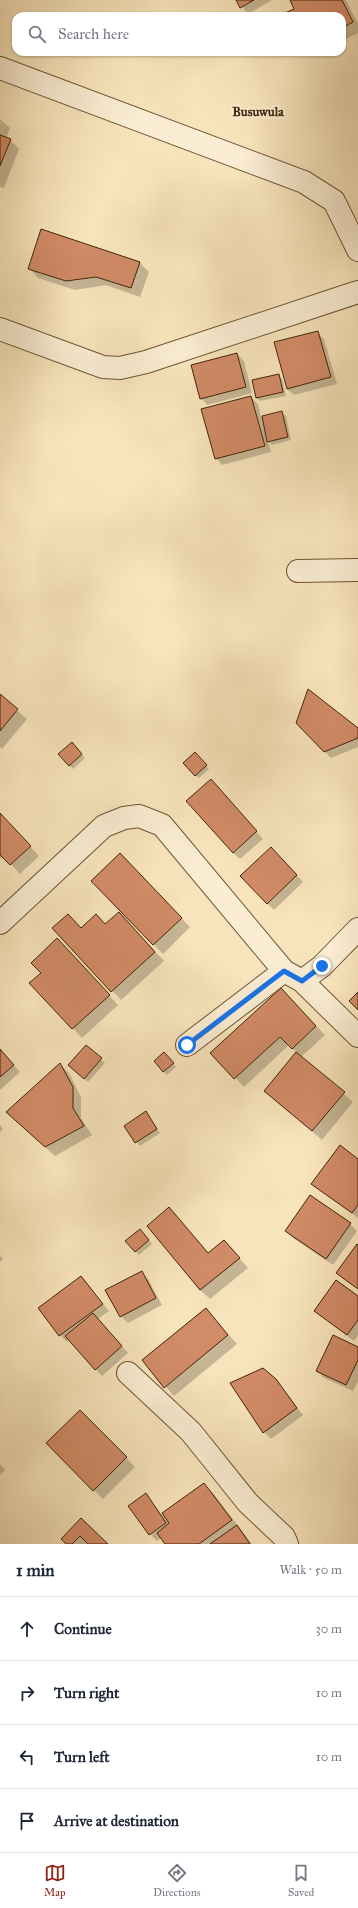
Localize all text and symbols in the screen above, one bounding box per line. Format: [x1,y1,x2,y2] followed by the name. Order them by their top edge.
[12,12,346,56] search box
[26,23,48,45] icon: search
[58,25,129,43] text: Search here
[232,104,284,120] district label: Busuwula
[313,957,331,975] route end
[178,1036,196,1054] route start
[16,1560,55,1581] text: 1 min
[279,1562,342,1578] text: Walk · 50 m
[16,1618,38,1640] icon: ahead
[54,1620,112,1638] text: Continue
[316,1621,342,1637] text: 30 m
[16,1682,38,1704] icon: right
[54,1684,119,1702] text: Turn right
[316,1685,342,1701] text: 10 m
[16,1746,38,1768] icon: left
[54,1748,110,1766] text: Turn left
[316,1749,342,1765] text: 10 m
[16,1810,38,1832] icon: arrive
[54,1812,179,1830] text: Arrive at destination
[44,1862,66,1899] tab: Map
[153,1862,201,1899] tab: Directions
[288,1862,314,1899] tab: Saved

